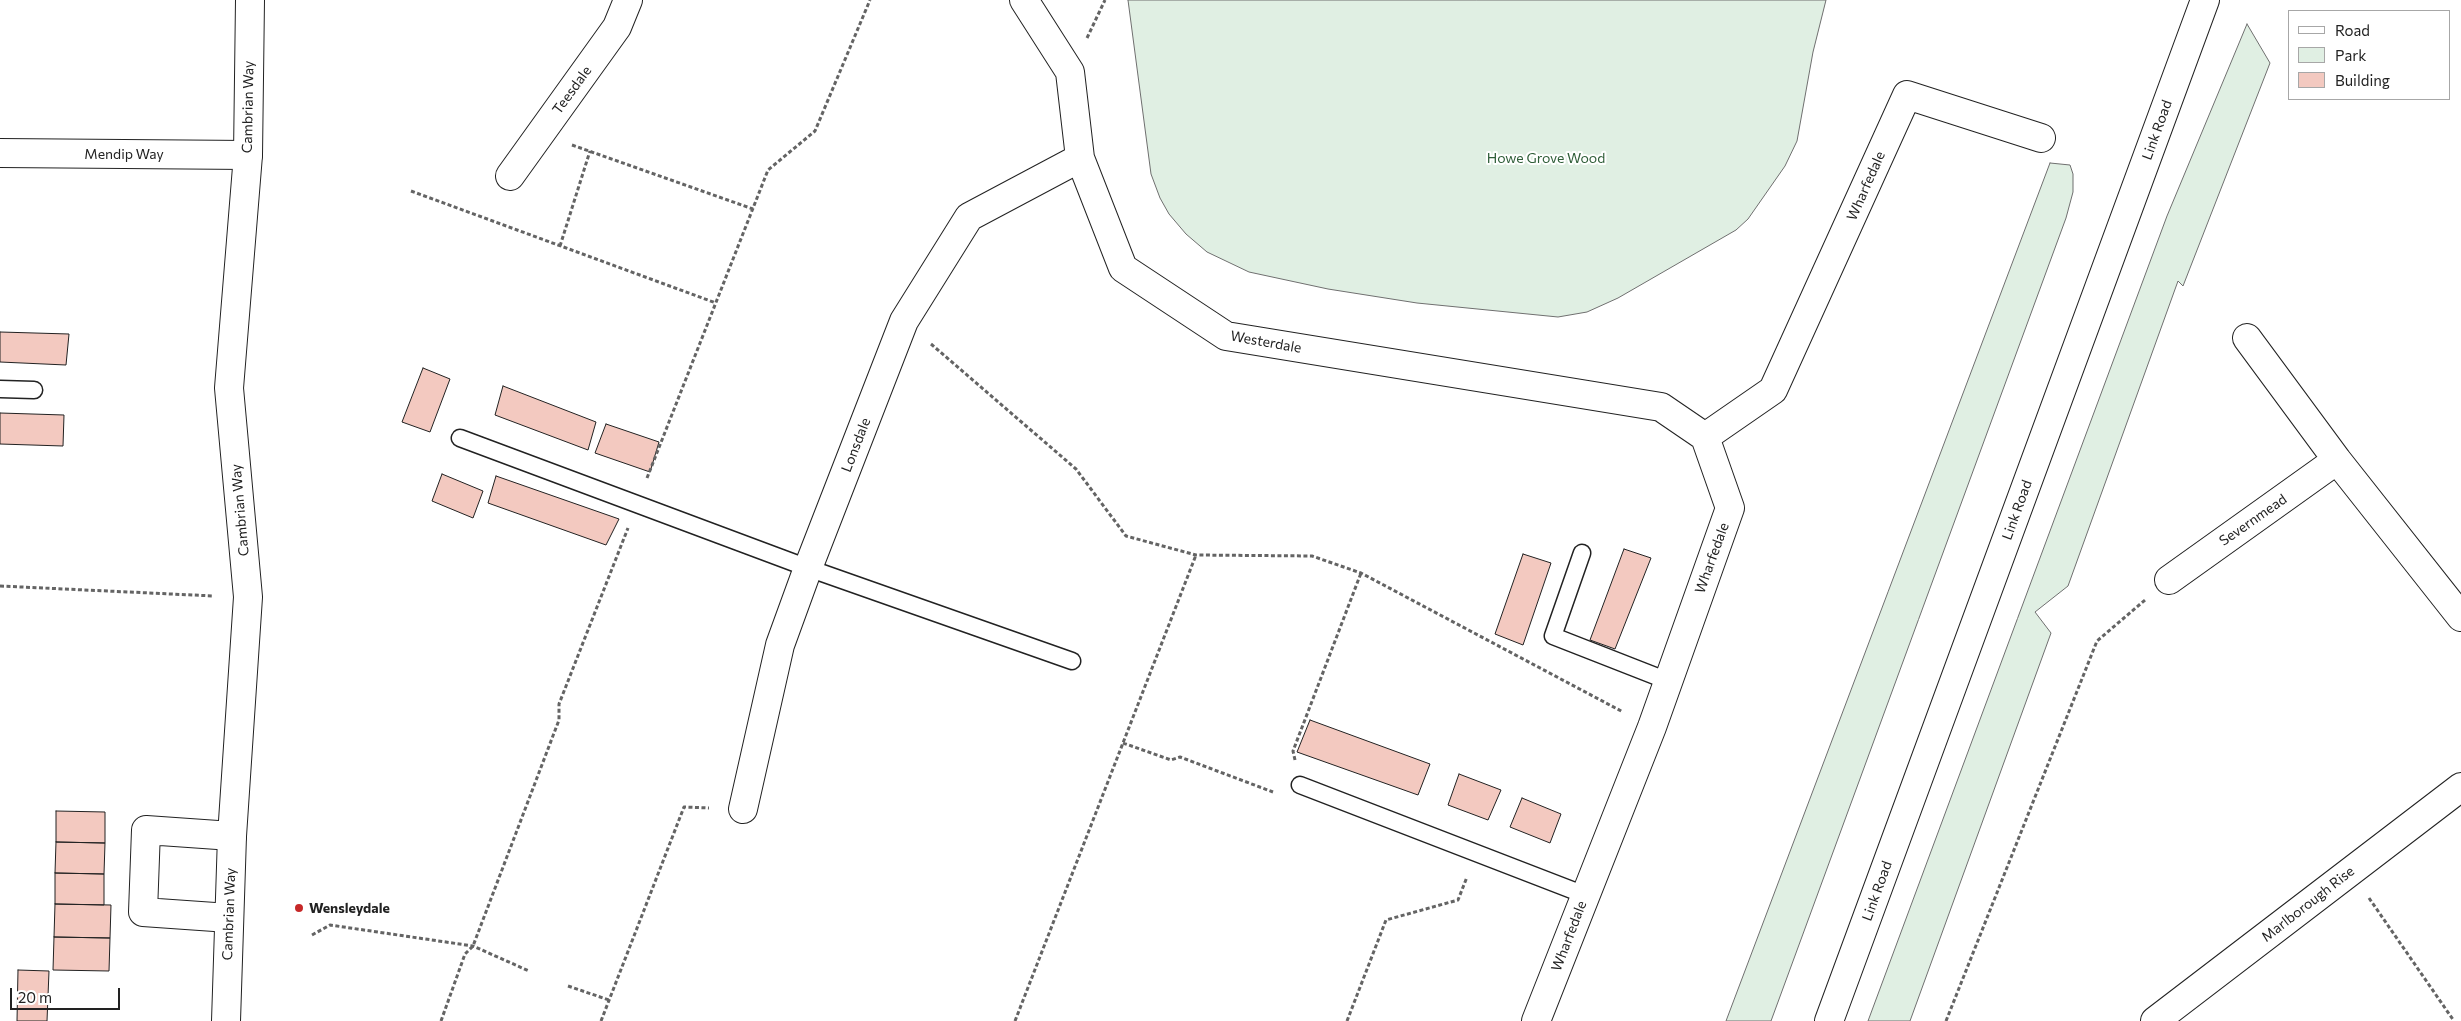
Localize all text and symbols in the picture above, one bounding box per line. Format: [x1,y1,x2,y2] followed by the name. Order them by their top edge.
[2288,10,2451,100] legend
[2335,21,2370,39] text: Road
[2335,46,2366,64] text: Park
[239,61,257,153] street label: Cambrian Way
[549,63,595,117] street label: Teesdale
[2335,71,2390,89] text: Building
[2138,98,2176,162] street label: Link Road
[84,146,164,162] street label: Mendip Way
[1843,149,1889,223] street label: Wharfedale
[1487,150,1605,166] park label: Howe Grove Wood
[1229,327,1303,357] street label: Westerdale
[838,415,874,475] street label: Lonsdale
[228,463,252,557] street label: Cambrian Way
[1998,478,2036,542] street label: Link Road
[2216,491,2290,549] street label: Severnmead
[1691,520,1733,596] street label: Wharfedale
[1858,859,1896,923] street label: Link Road
[2258,863,2358,945] street label: Marlborough Rise
[219,867,239,961] street label: Cambrian Way
[1548,898,1590,974] street label: Wharfedale
[309,900,390,916] place label: Wensleydale
[293,902,305,914] marker: Wensleydale
[12,978,122,1010] scale bar
[18,988,52,1006] text: 20 m

